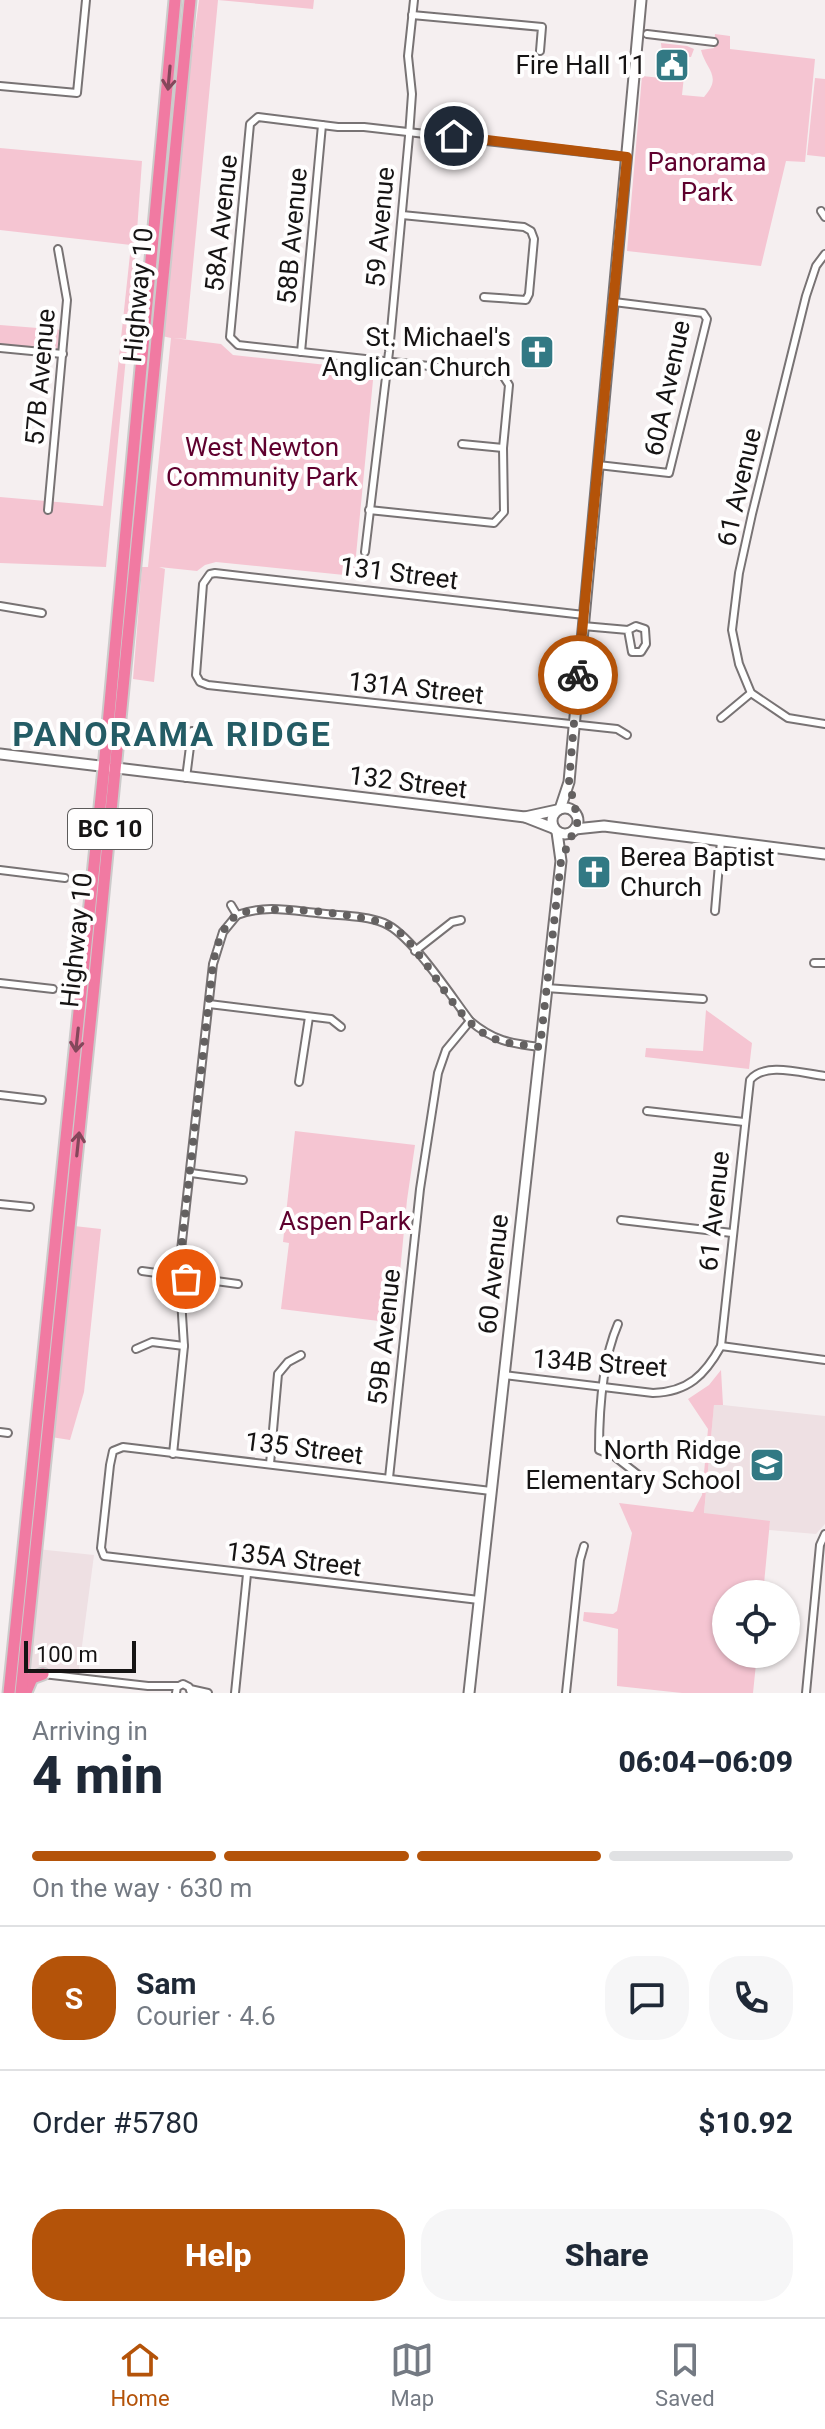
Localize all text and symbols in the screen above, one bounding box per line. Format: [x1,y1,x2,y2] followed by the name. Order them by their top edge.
[653,46,691,84] public building icon: Fire Hall 11
[515,50,646,80] place label: Fire Hall 11
[161,64,176,91] one-way arrow
[420,102,488,170] pin
[432,114,476,158] icon: home
[648,147,766,207] park label: Panorama Park
[199,153,243,293] street label: 58A Avenue
[360,166,400,288] street label: 59 Avenue
[271,167,313,305] street label: 58B Avenue
[117,226,159,364] street label: Highway 10
[19,308,61,446] street label: 57B Avenue
[638,318,696,458] street label: 60A Avenue
[322,322,511,382] place label: St. Michael's Anglican Church
[518,333,556,371] church icon: St. Michael's Anglican Church
[711,425,767,549] street label: 61 Avenue
[166,432,359,492] park label: West Newton Community Park
[338,551,460,595] street label: 131 Street
[538,635,618,715] courier
[556,653,600,697] icon: bike
[347,666,485,710] street label: 131A Street
[12,714,332,754] district label: PANORAMA RIDGE
[347,760,469,804] street label: 132 Street
[68,809,152,849] road number: BC 10
[620,842,775,902] place label: Berea Baptist Church
[575,853,613,891] church icon: Berea Baptist Church
[54,871,98,1009] street label: Highway 10
[69,1026,84,1053] one-way arrow
[71,1131,86,1157] one-way arrow
[693,1149,735,1273] street label: 61 Avenue
[279,1206,412,1236] park label: Aspen Park
[472,1212,514,1336] street label: 60 Avenue
[152,1245,220,1313] pin
[164,1257,208,1301] icon: bag
[362,1267,406,1407] street label: 59B Avenue
[532,1343,668,1383] street label: 134B Street
[243,1426,365,1470] street label: 135 Street
[525,1435,741,1495] place label: North Ridge Elementary School
[748,1446,786,1484] school or university icon: North Ridge Elementary School
[225,1536,363,1582] street label: 135A Street
[712,1580,800,1668] map controls
[712,1580,800,1668] button: locate
[24,1637,136,1673] scale bar
[36,1642,98,1667] text: 100 m
[32,1716,148,1746] text: Arriving in
[618,1744,793,1779] text: 06:04–06:09
[32,1745,163,1806] text: 4 min
[32,1873,252,1903] text: On the way · 630 m
[605,1956,689,2040] button: chat
[709,1956,793,2040] button: phone
[136,1966,197,2001] text: Sam
[65,1981,83,2016] text: S
[136,2001,276,2031] text: Courier · 4.6
[32,2105,199,2140] text: Order #5780
[698,2105,793,2140] text: $10.92
[32,2209,405,2301] button: Help
[421,2209,793,2301] button: Share
[110,2338,170,2411] tab: Home
[390,2338,434,2411] tab: Map
[655,2338,715,2411] tab: Saved

